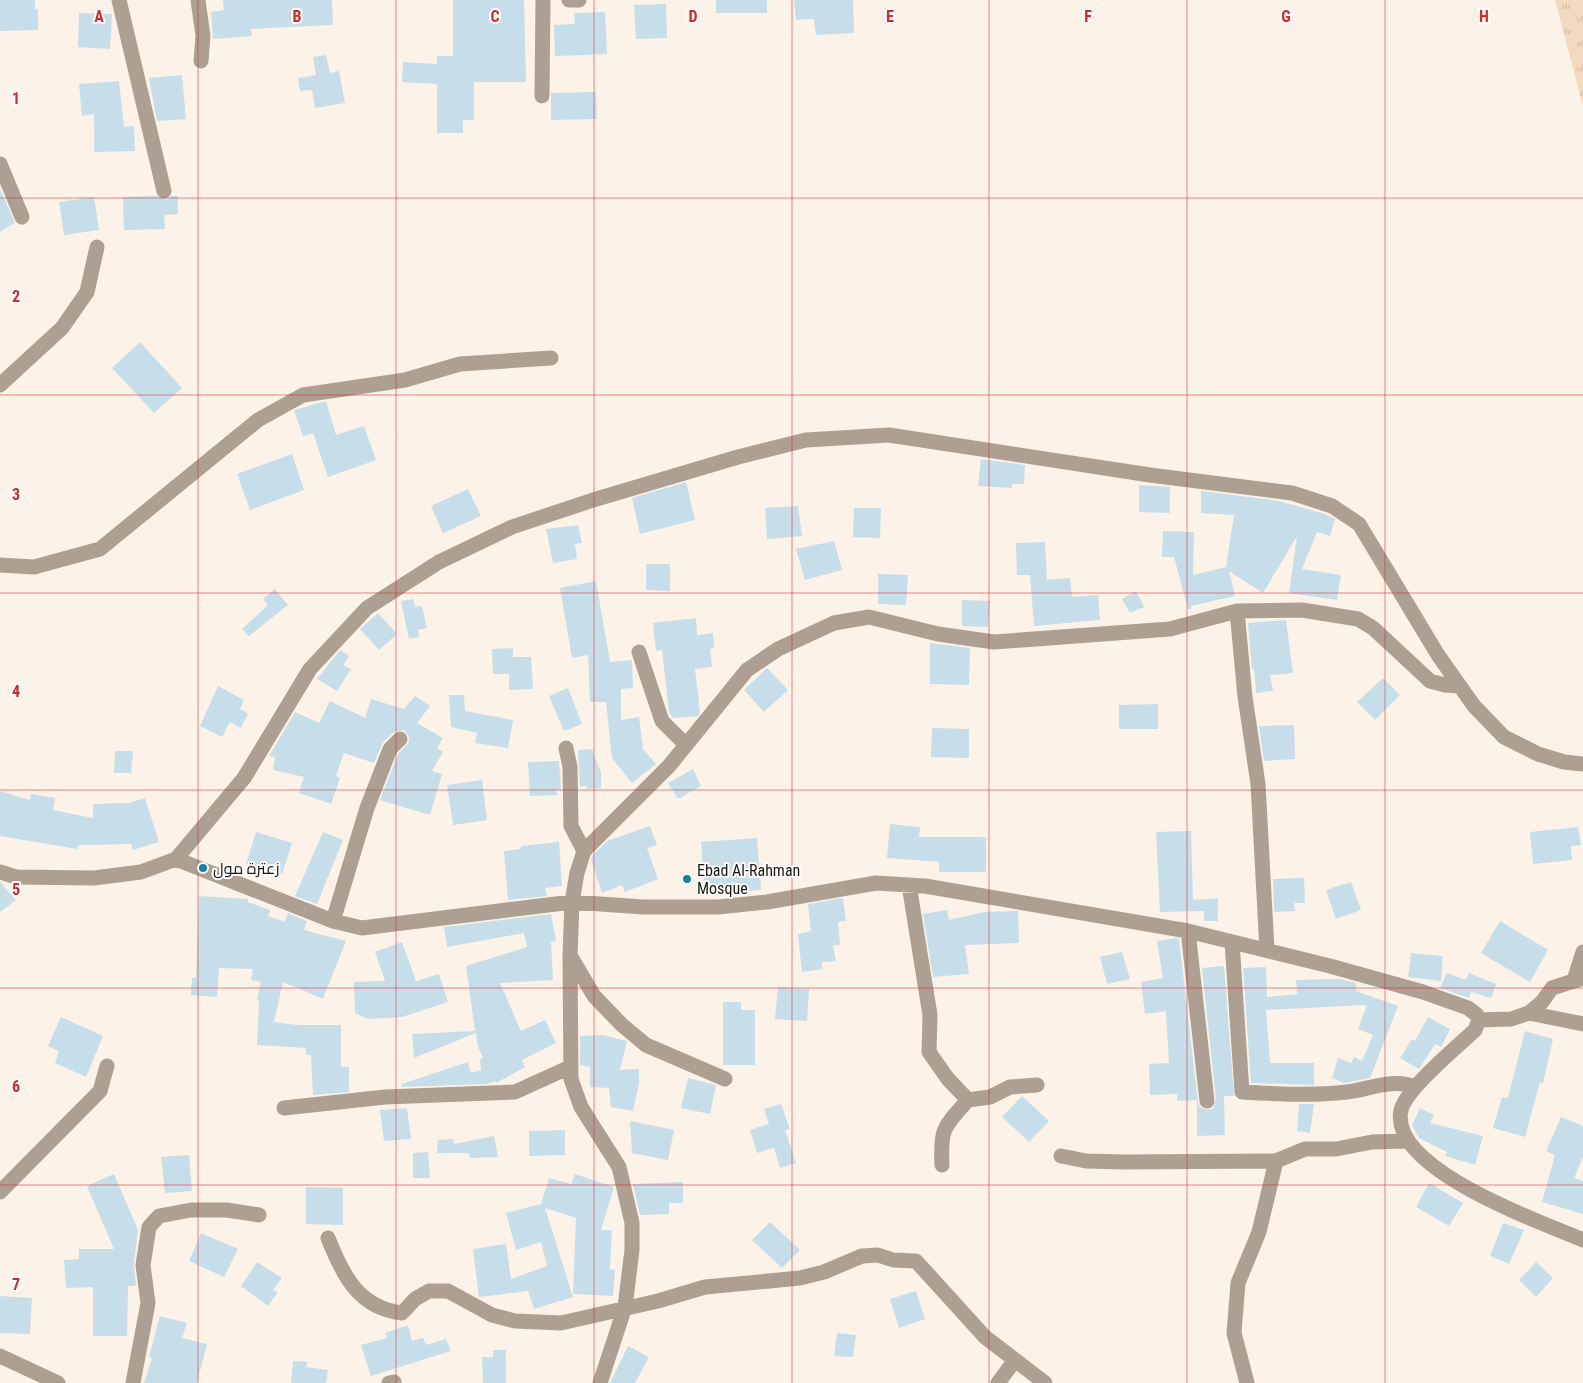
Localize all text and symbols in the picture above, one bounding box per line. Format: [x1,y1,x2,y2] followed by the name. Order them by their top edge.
[94,7,104,26] text: A
[293,7,302,26] text: B
[490,7,500,26] text: C
[688,7,698,26] text: D
[886,7,894,26] text: E
[1084,7,1092,26] text: F
[1281,7,1291,26] text: G
[1479,7,1489,26] text: H
[12,89,20,108] text: 1
[12,287,20,306] text: 2
[12,485,20,504] text: 3
[12,682,20,701] text: 4
[213,859,279,879] place label: زعترة مول
[697,861,800,898] place label: Ebad Al-Rahman Mosque
[197,862,209,874] marker: زعترة مول
[681,873,693,885] marker: Ebad Al-Rahman Mosque
[12,880,20,899] text: 5
[12,1077,20,1096] text: 6
[12,1275,20,1294] text: 7

